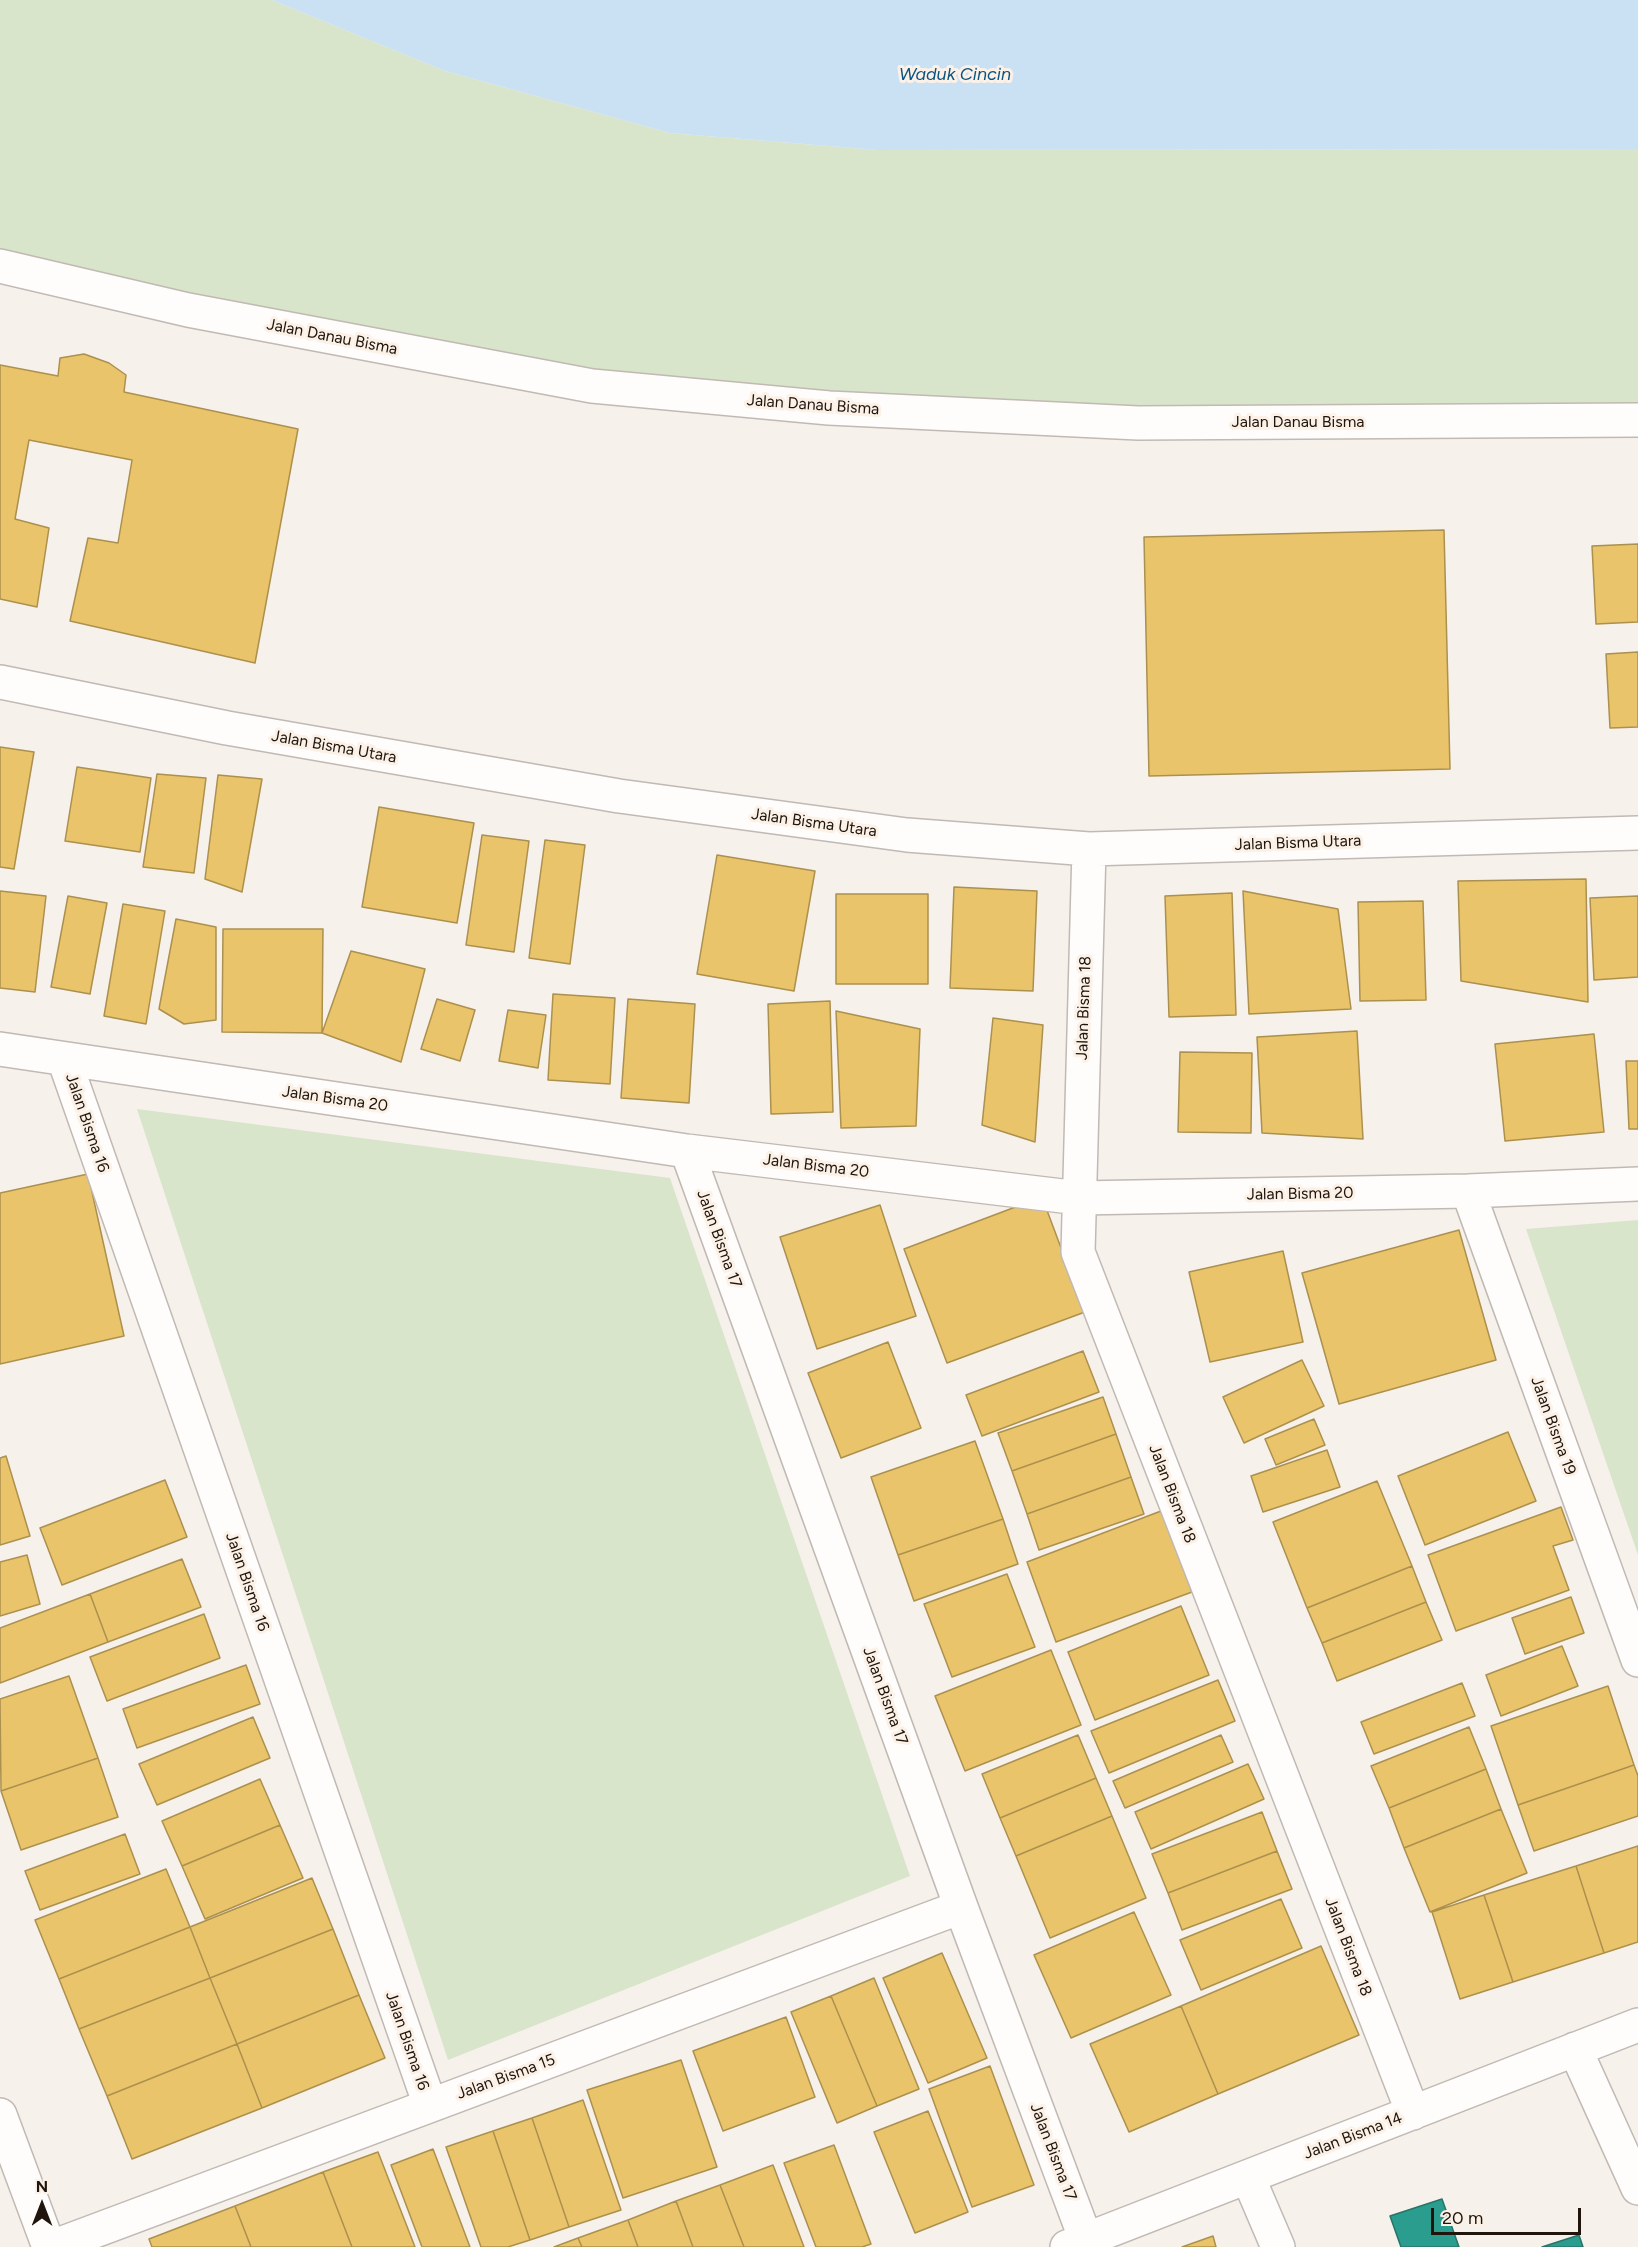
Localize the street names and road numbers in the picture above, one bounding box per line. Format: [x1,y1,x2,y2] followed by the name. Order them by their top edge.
[265,315,399,359] street label: Jalan Danau Bisma
[746,391,880,419] street label: Jalan Danau Bisma
[1232,412,1364,432] street label: Jalan Danau Bisma
[270,727,398,767] street label: Jalan Bisma Utara
[750,805,878,841] street label: Jalan Bisma Utara
[1234,831,1362,855] street label: Jalan Bisma Utara
[1073,956,1095,1060] street label: Jalan Bisma 18
[61,1071,113,1175] street label: Jalan Bisma 16
[281,1082,389,1116] street label: Jalan Bisma 20
[762,1150,870,1182] street label: Jalan Bisma 20
[1246,1183,1354,1205] street label: Jalan Bisma 20
[692,1187,746,1291] street label: Jalan Bisma 17
[1526,1374,1580,1478] street label: Jalan Bisma 19
[1144,1442,1200,1546] street label: Jalan Bisma 18
[221,1530,273,1634] street label: Jalan Bisma 16
[858,1644,912,1748] street label: Jalan Bisma 17
[1320,1895,1376,1999] street label: Jalan Bisma 18
[381,1989,433,2093] street label: Jalan Bisma 16
[454,2050,558,2104] street label: Jalan Bisma 15
[1026,2101,1080,2203] street label: Jalan Bisma 17
[1301,2108,1405,2164] street label: Jalan Bisma 14

